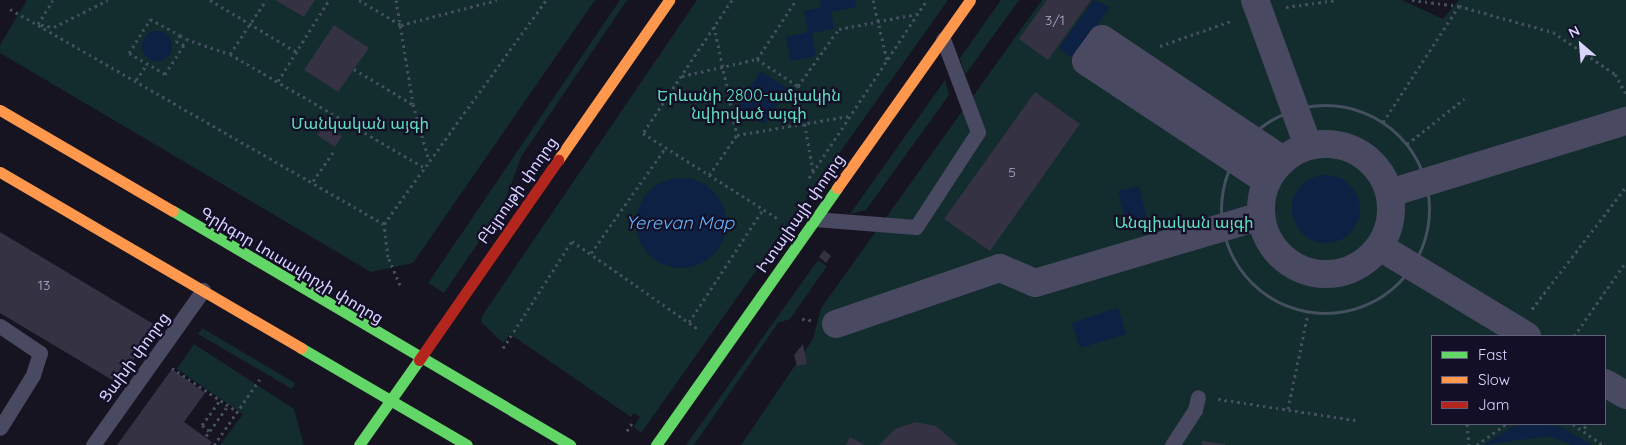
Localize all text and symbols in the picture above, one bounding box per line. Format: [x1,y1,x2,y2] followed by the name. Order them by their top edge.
[1045,12,1065,28] house number: 3/1
[1556,20,1606,70] north arrow
[1566,21,1583,42] text: N
[657,85,841,123] park label: Երևանի 2800-ամյակին նվիրված այգի
[291,113,429,133] park label: Մանկական այգի
[473,133,561,247] street label: Բեյրութի փողոց
[752,150,848,276] street label: Իտալիայի փողոց
[1008,164,1016,180] house number: 5
[197,203,387,327] street label: Գրիգոր Լուսավորչի փողոց
[626,212,734,234] water label: Yerevan Map
[1115,212,1253,232] park label: Անգլիական այգի
[38,277,50,293] house number: 13
[95,308,173,406] street label: Ցախի փողոց
[1431,335,1606,425] legend
[1478,345,1507,364] text: Fast
[1478,370,1510,389] text: Slow
[1478,395,1509,414] text: Jam

